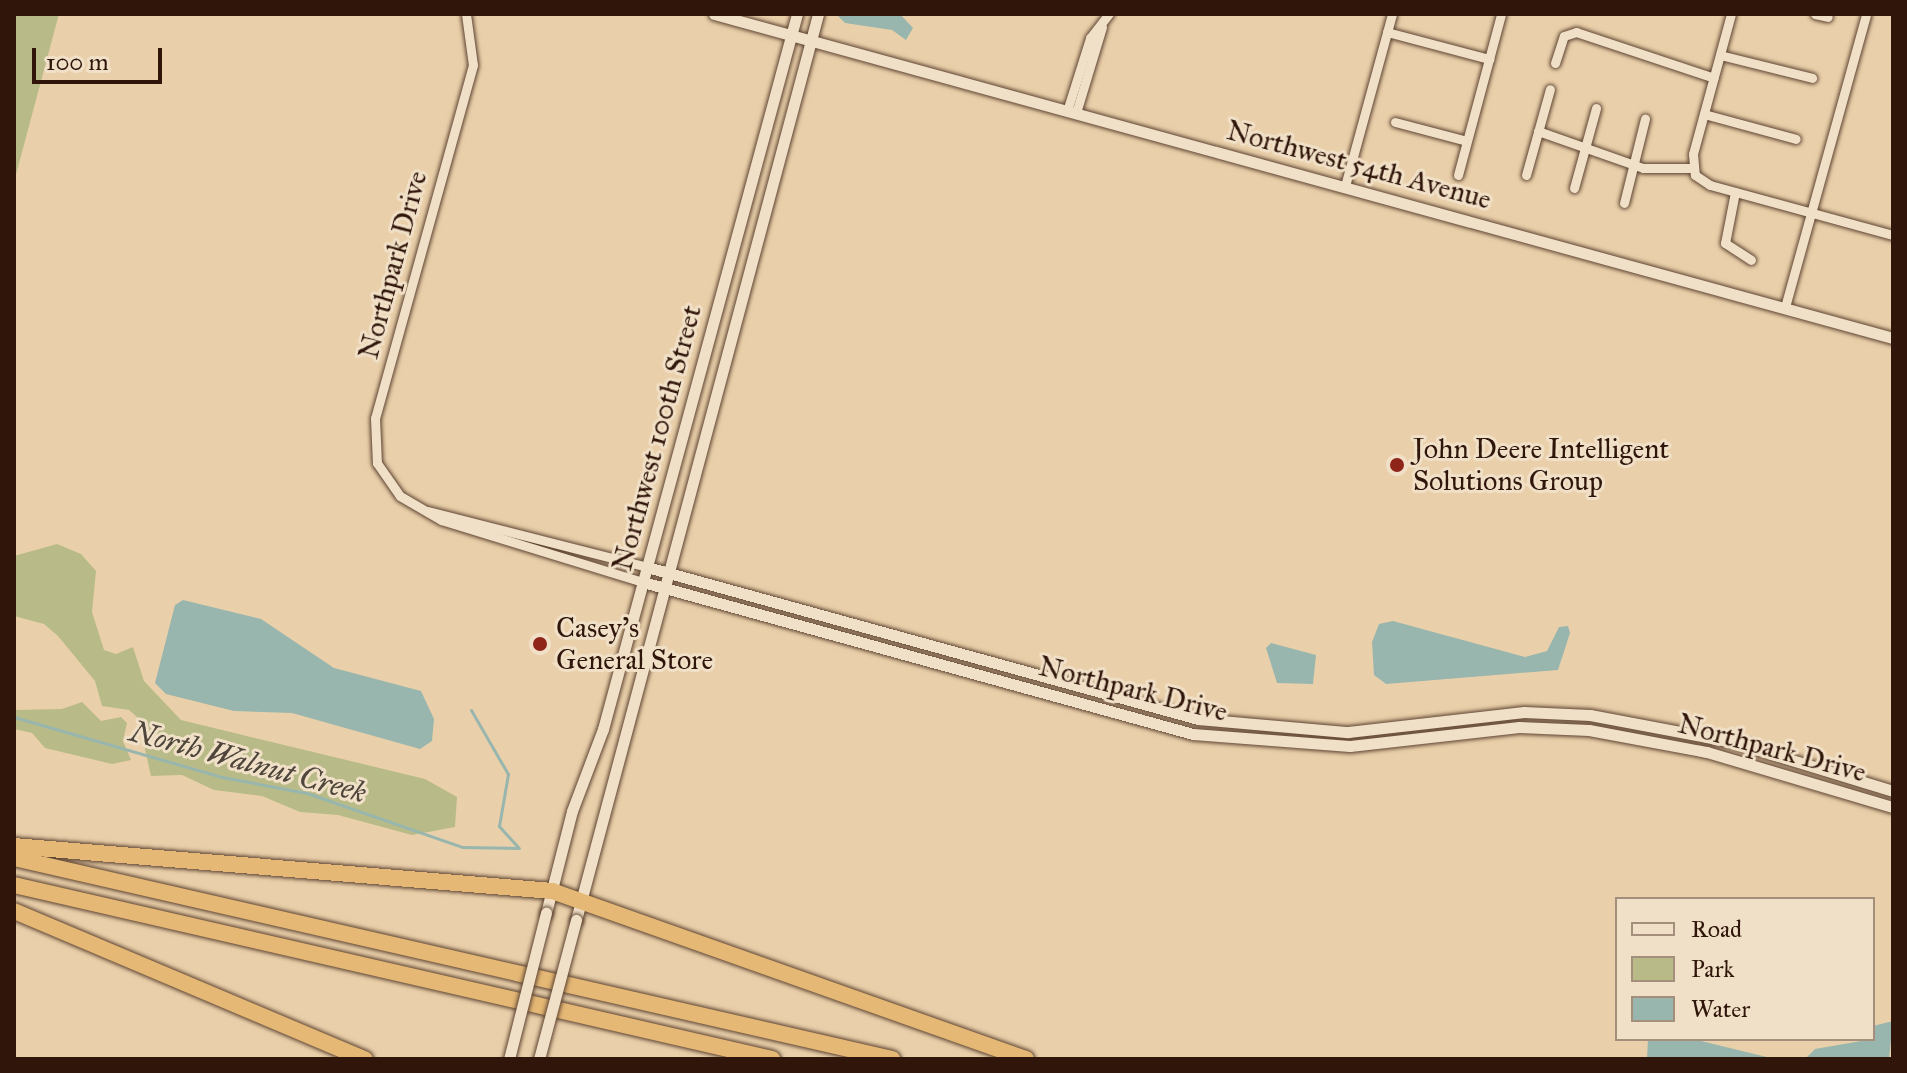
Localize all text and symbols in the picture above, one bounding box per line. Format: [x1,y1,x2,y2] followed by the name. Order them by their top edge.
[36,32,166,82] scale bar
[46,47,109,77] text: 100 m
[1223,114,1495,216] street label: Northwest 54th Avenue
[352,167,434,363] street label: Northpark Drive
[605,301,709,575] street label: Northwest 100th Street
[1413,432,1669,498] place label: John Deere Intelligent Solutions Group
[1388,456,1406,474] marker: John Deere Intelligent Solutions Group
[556,611,713,677] place label: Casey's General Store
[531,635,549,653] marker: Casey's General Store
[1035,649,1231,729] street label: Northpark Drive
[1674,707,1870,789] street label: Northpark Drive
[126,713,370,811] water label: North Walnut Creek
[1615,897,1875,1041] legend
[1691,914,1742,944] text: Road
[1691,954,1734,984] text: Park
[1691,994,1750,1024] text: Water

